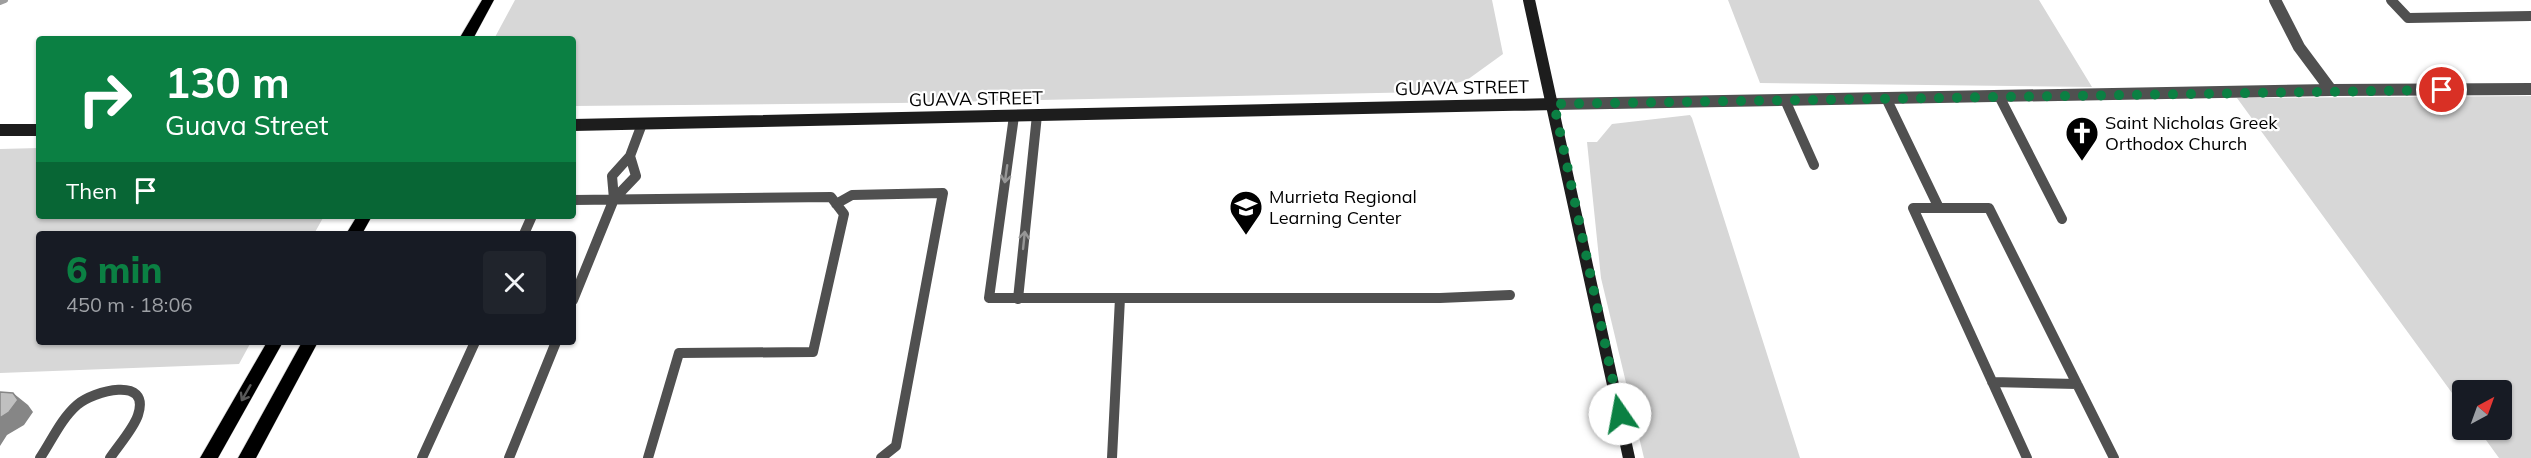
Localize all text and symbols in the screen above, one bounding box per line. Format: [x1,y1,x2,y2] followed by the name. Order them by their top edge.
[165,56,290,109] text: 130 m
[66,60,144,138] icon: right
[2416,64,2467,115] pin
[2425,73,2458,106] icon: arrive
[1395,75,1529,100] street label: GUAVA STREET
[909,86,1043,111] street label: GUAVA STREET
[165,108,328,142] text: Guava Street
[2105,111,2278,155] place label: Saint Nicholas Greek Orthodox Church
[2064,115,2100,162] church icon: Saint Nicholas Greek Orthodox Church
[1001,163,1012,183] one-way arrow
[129,174,162,207] icon: arrive
[66,177,117,205] text: Then
[1269,185,1417,229] place label: Murrieta Regional Learning Center
[1228,189,1264,236] school or university icon: Murrieta Regional Learning Center
[1019,231,1030,251] one-way arrow
[66,247,162,292] text: 6 min
[483,251,546,314] button: close
[66,292,192,317] text: 450 m · 18:06
[2452,380,2512,440] north arrow
[2452,380,2512,440] map controls
[1588,382,1652,446] position arrow
[240,384,252,401] one-way arrow

